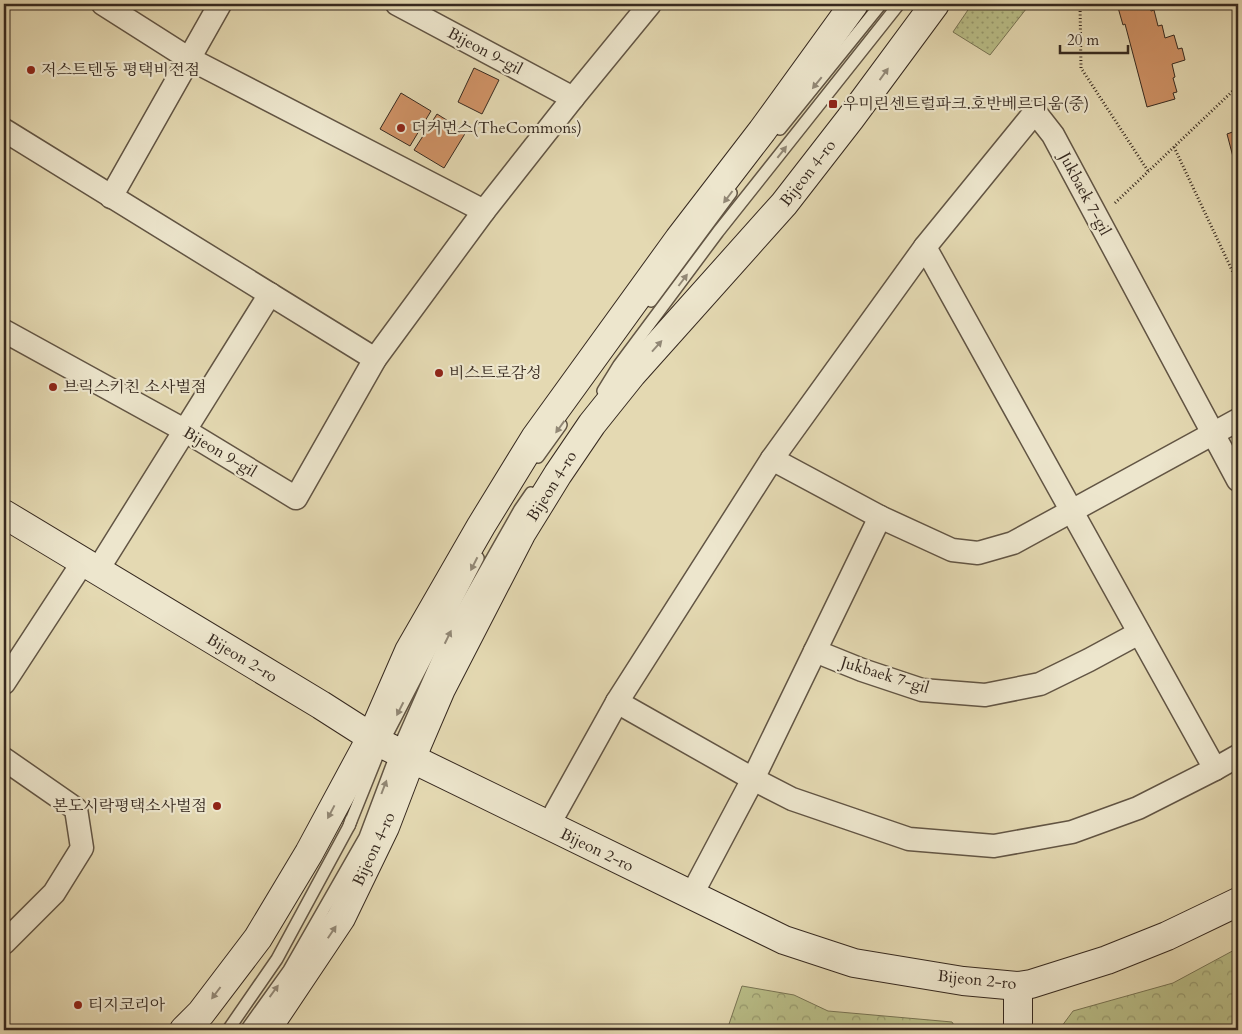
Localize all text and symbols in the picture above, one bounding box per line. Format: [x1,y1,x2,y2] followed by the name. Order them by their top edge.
[444,22,526,80] street label: Bijeon 9-gil
[1060,22,1127,54] scale bar
[1067,30,1099,50] text: 20 m
[41,59,200,81] place label: 저스트텐동 평택비전점
[25,64,37,76] marker: 저스트텐동 평택비전점
[879,67,889,80] one-way arrow
[812,76,823,89] one-way arrow
[843,93,1089,115] place label: 우미린센트럴파크.호반베르디움(중)
[827,98,839,110] marker: 우미린센트럴파크.호반베르디움(중)
[411,117,582,139] place label: 더커먼스(TheCommons)
[395,122,407,134] marker: 더커먼스(TheCommons)
[775,135,841,211] street label: Bijeon 4-ro
[777,146,788,159] one-way arrow
[1053,147,1116,239] street label: Jukbaek 7-gil
[723,190,734,203] one-way arrow
[677,274,688,287] one-way arrow
[651,341,663,353] one-way arrow
[449,362,542,384] place label: 비스트로감성
[433,367,445,379] marker: 비스트로감성
[63,376,206,398] place label: 브릭스키친 소사벌점
[47,381,59,393] marker: 브릭스키친 소사벌점
[555,420,565,434] one-way arrow
[179,421,261,483] street label: Bijeon 9-gil
[522,446,582,525] street label: Bijeon 4-ro
[470,557,478,572] one-way arrow
[202,628,282,688] street label: Bijeon 2-ro
[444,630,452,644] one-way arrow
[836,651,932,699] street label: Jukbaek 7-gil
[396,702,404,716] one-way arrow
[381,779,388,794] one-way arrow
[52,795,207,817] place label: 본도시락평택소사벌점
[211,800,223,812] marker: 본도시락평택소사벌점
[327,805,335,819] one-way arrow
[347,808,401,889] street label: Bijeon 4-ro
[557,823,638,877] street label: Bijeon 2-ro
[327,925,337,938] one-way arrow
[937,965,1018,995] street label: Bijeon 2-ro
[269,984,279,998] one-way arrow
[211,986,221,1000] one-way arrow
[88,994,166,1016] place label: 티지코리아
[72,999,84,1011] marker: 티지코리아

